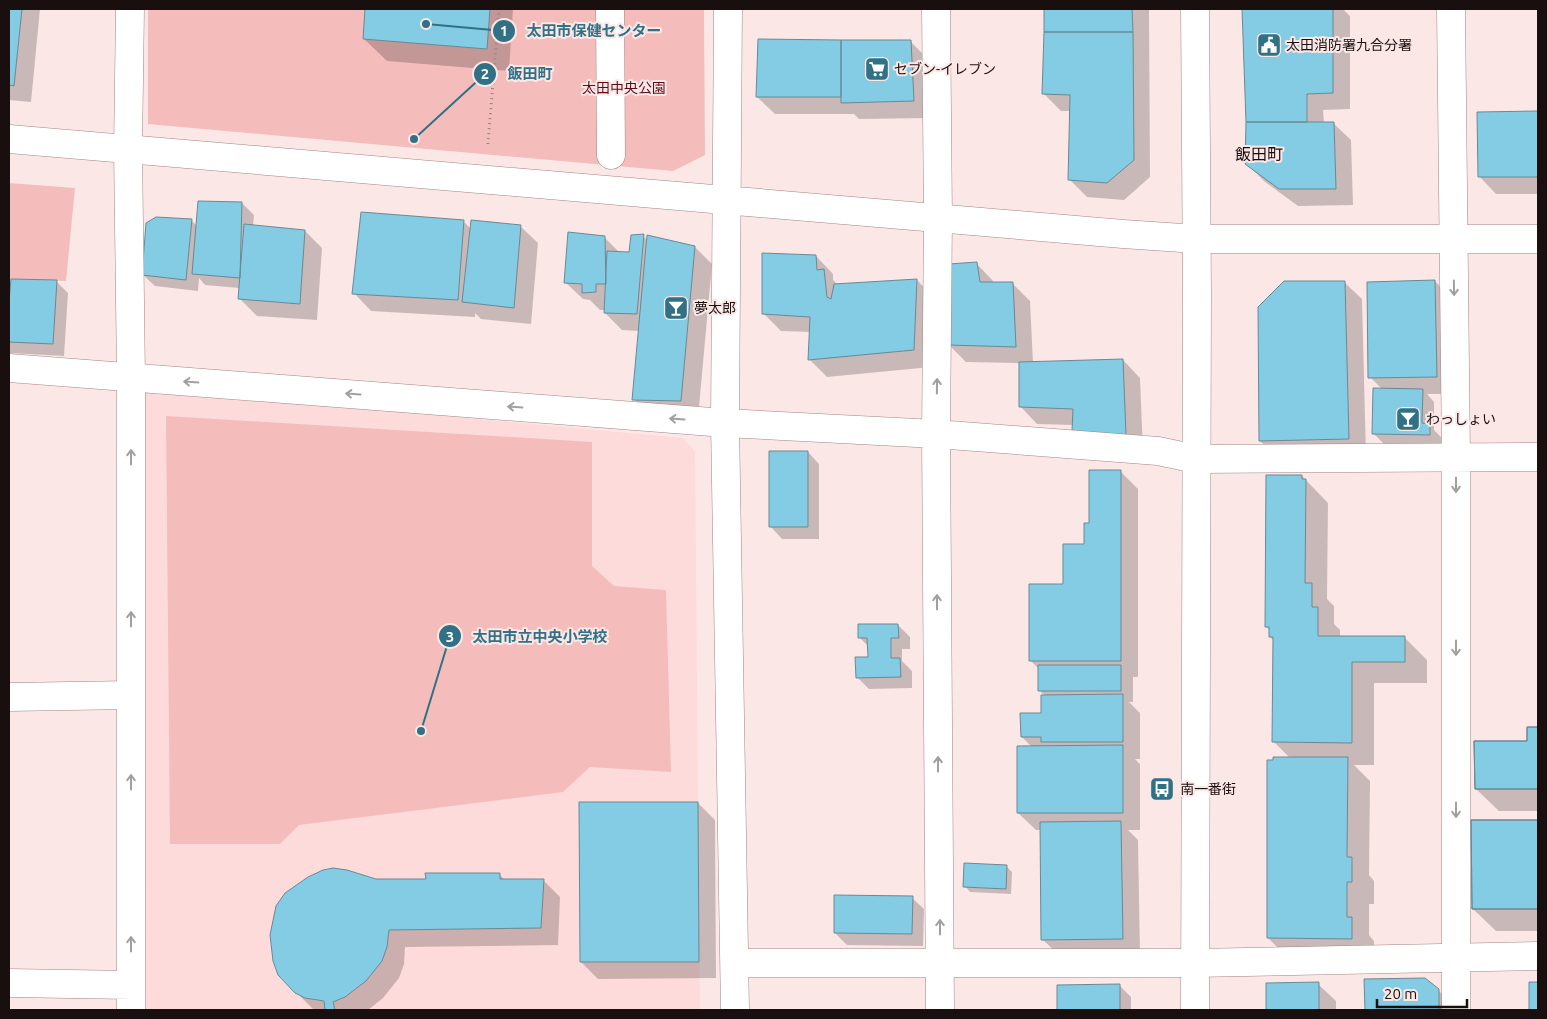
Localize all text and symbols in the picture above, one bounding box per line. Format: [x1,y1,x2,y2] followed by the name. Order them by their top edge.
[492,16,672,46] callout: 太田市保健センター
[500,22,508,39] text: 1
[526,22,662,39] text: 太田市保健センター
[1256,32,1282,58] public building icon: 太田消防署九合分署
[1286,37,1412,53] place label: 太田消防署九合分署
[864,56,890,82] supermarket icon: セブン-イレブン
[472,59,562,89] callout: 飯田町
[894,61,996,77] place label: セブン-イレブン
[481,65,489,82] text: 2
[507,65,553,82] text: 飯田町
[582,80,666,96] park label: 太田中央公園
[1235,145,1283,163] district label: 飯田町
[1449,279,1459,295] one-way arrow
[663,295,689,321] bar icon: 夢太郎
[694,300,736,316] place label: 夢太郎
[183,377,199,387] one-way arrow
[932,378,942,394] one-way arrow
[345,390,361,399] one-way arrow
[507,402,523,411] one-way arrow
[1395,406,1421,432] bar icon: わっしょい
[1426,411,1496,427] place label: わっしょい
[669,414,685,424] one-way arrow
[126,449,136,465] one-way arrow
[1451,476,1461,493] one-way arrow
[932,594,942,610] one-way arrow
[126,611,136,628] one-way arrow
[437,621,617,651] callout: 太田市立中央小学校
[446,628,454,645] text: 3
[472,628,608,645] text: 太田市立中央小学校
[1451,639,1461,655] one-way arrow
[934,756,943,772] one-way arrow
[126,774,136,790] one-way arrow
[1149,776,1175,802] bus stop icon: 南一番街
[1180,781,1236,797] place label: 南一番街
[1451,802,1461,818] one-way arrow
[935,919,945,935] one-way arrow
[126,936,136,952] one-way arrow
[1377,976,1467,1008] scale bar
[1384,985,1417,1002] text: 20 m

